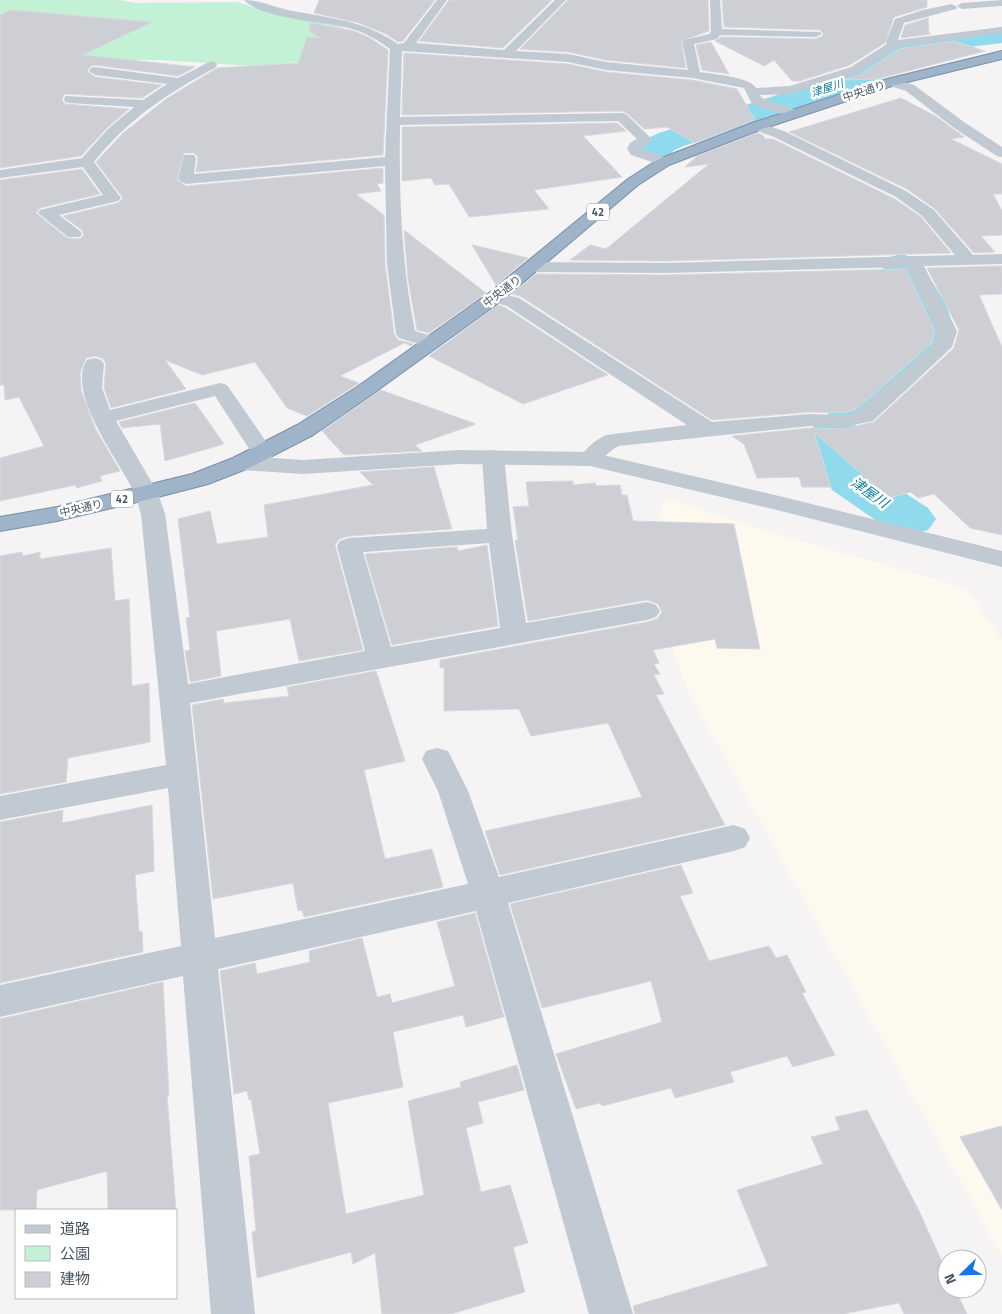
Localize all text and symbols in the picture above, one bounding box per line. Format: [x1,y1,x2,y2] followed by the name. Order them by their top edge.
[809,75,846,101] water label: 津屋川
[841,77,887,105] street label: 中央通り
[587,203,609,220] road number: 42
[480,271,524,311] street label: 中央通り
[847,471,895,514] water label: 津屋川
[111,490,133,508] road number: 42
[58,495,104,521] street label: 中央通り
[15,1209,178,1299] legend
[60,1217,90,1240] text: 道路
[60,1242,90,1265] text: 公園
[937,1249,987,1299] north arrow
[60,1267,90,1290] text: 建物
[938,1271,961,1288] text: N

